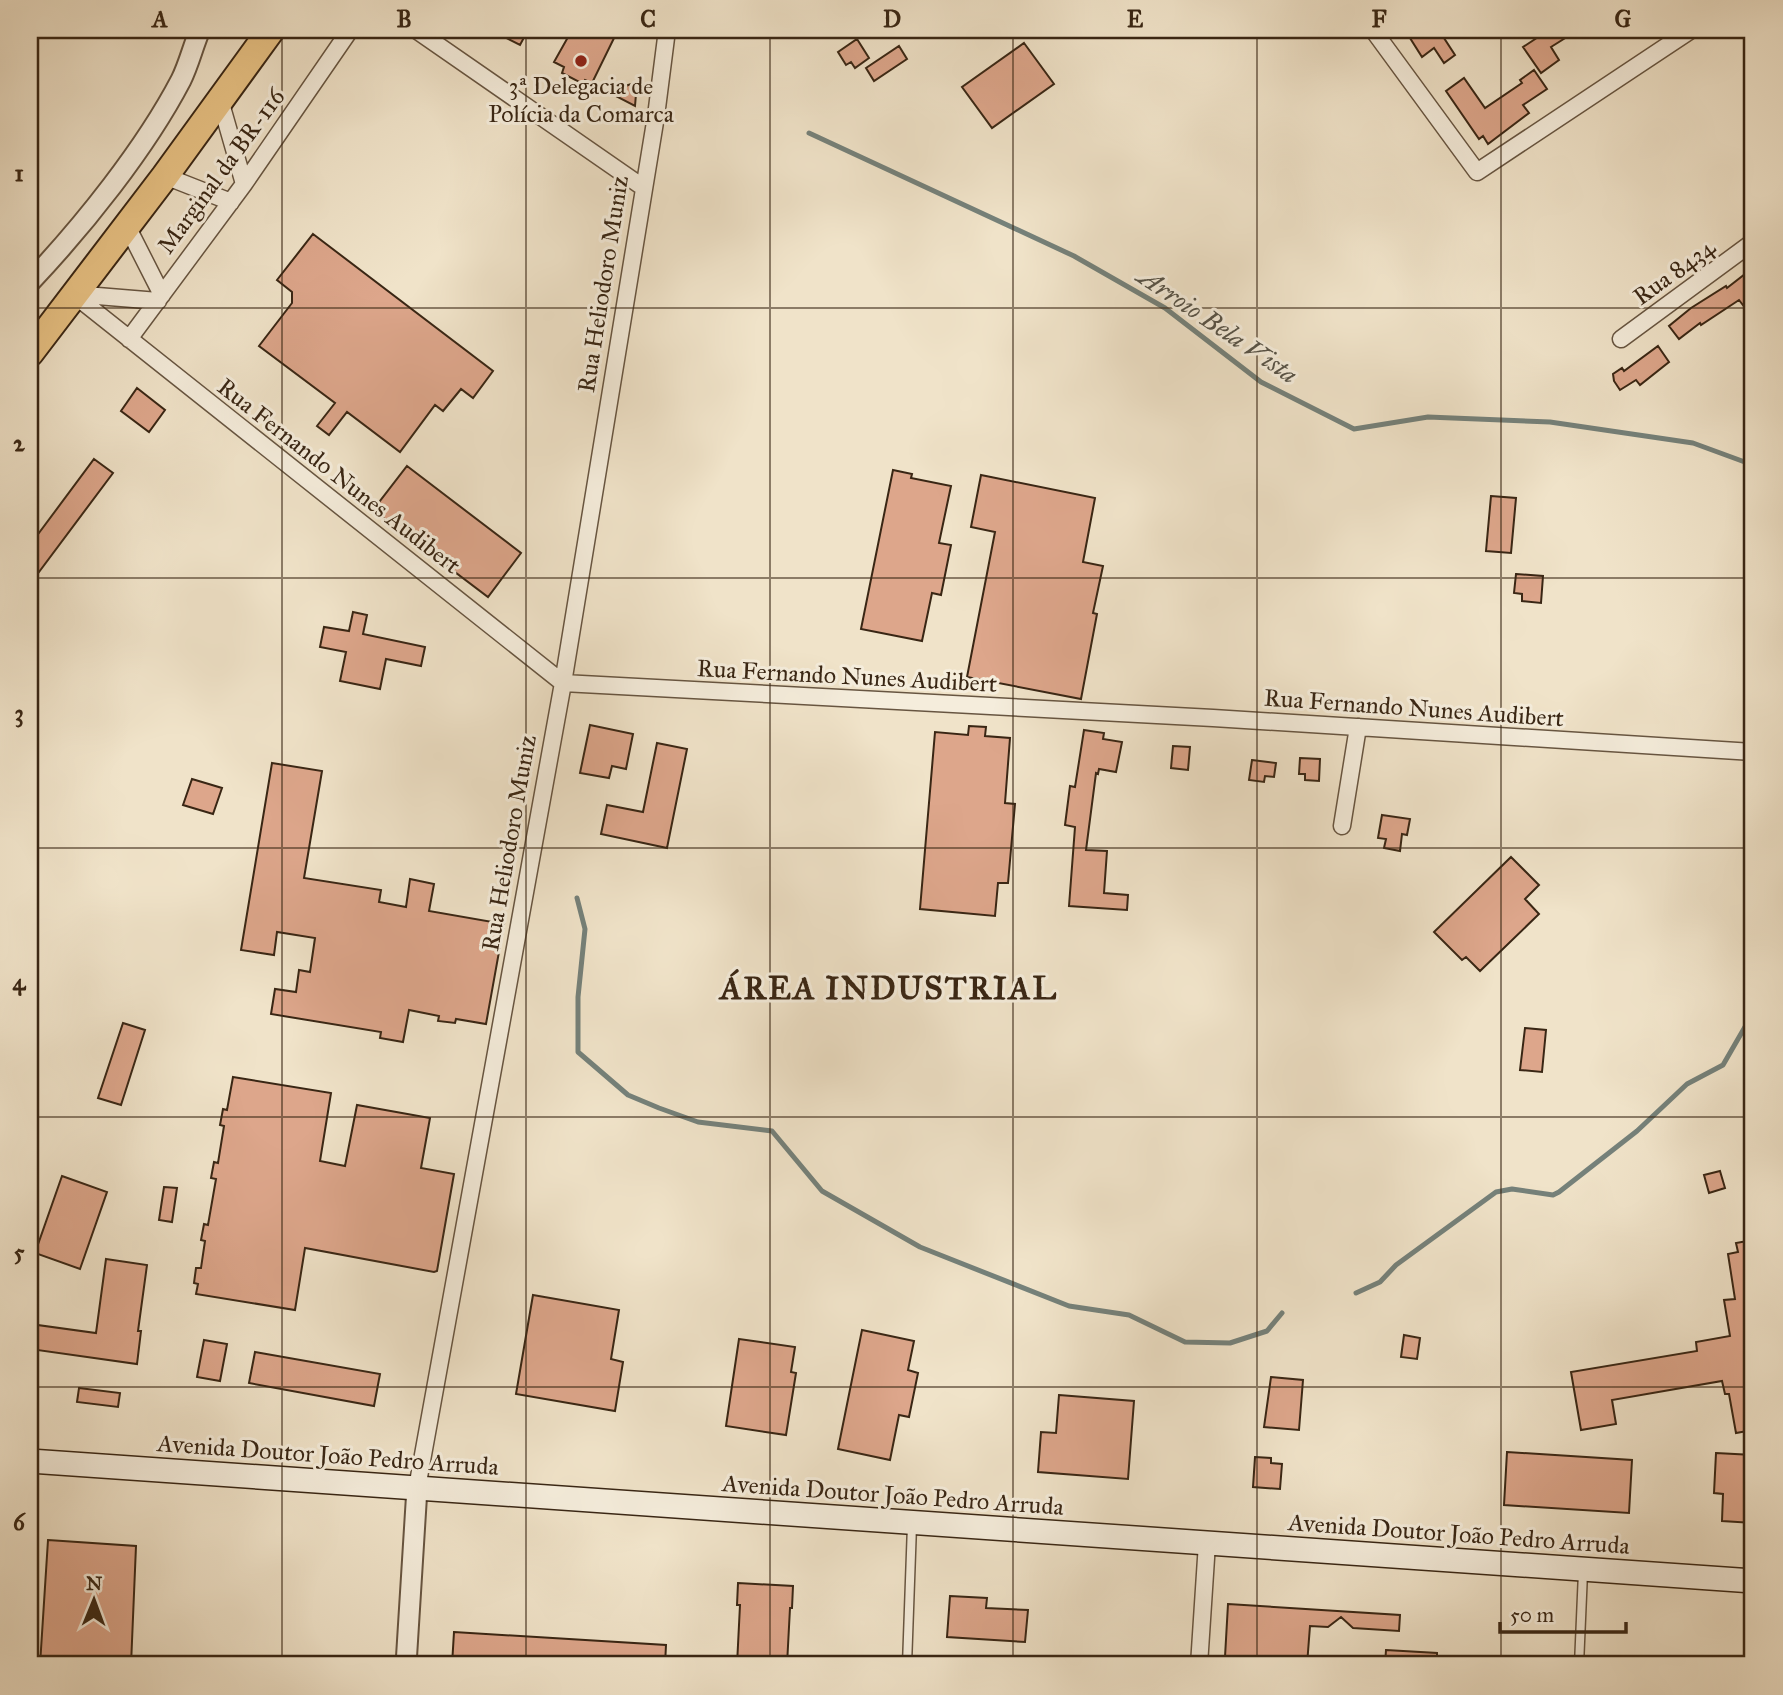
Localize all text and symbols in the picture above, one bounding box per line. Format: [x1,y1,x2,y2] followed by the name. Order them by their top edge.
[150,5,168,33] text: A
[396,5,412,33] text: B
[640,5,656,33] text: C
[883,5,901,33] text: D
[1127,5,1144,33] text: E
[1371,5,1387,33] text: F
[1615,5,1632,33] text: G
[573,53,589,69] marker: 3ª Delegacia de Polícia da Comarca
[488,71,675,129] place label: 3ª Delegacia de Polícia da Comarca
[151,82,292,260] street label: Marginal da BR-116
[14,159,24,187] text: 1
[571,173,635,395] street label: Rua Heliodoro Muniz
[1627,232,1721,312] street label: Rua 8434
[1129,258,1304,390] water label: Arroio Bela Vista
[211,372,467,581] street label: Rua Fernando Nunes Audibert
[13,429,25,457] text: 2
[696,653,998,699] street label: Rua Fernando Nunes Audibert
[1263,683,1565,733] street label: Rua Fernando Nunes Audibert
[14,699,24,728] text: 3
[475,733,543,953] street label: Rua Heliodoro Muniz
[13,968,27,996] text: 4
[718,968,1058,1008] district label: ÁREA INDUSTRIAL
[14,1238,25,1266] text: 5
[155,1428,500,1482] street label: Avenida Doutor João Pedro Arruda
[720,1468,1065,1522] street label: Avenida Doutor João Pedro Arruda
[1286,1507,1631,1561] street label: Avenida Doutor João Pedro Arruda
[13,1508,26,1536] text: 6
[60,1566,130,1636] north arrow
[86,1572,103,1595] text: N
[1500,1590,1626,1634] scale bar
[1510,1602,1555,1628] text: 50 m

